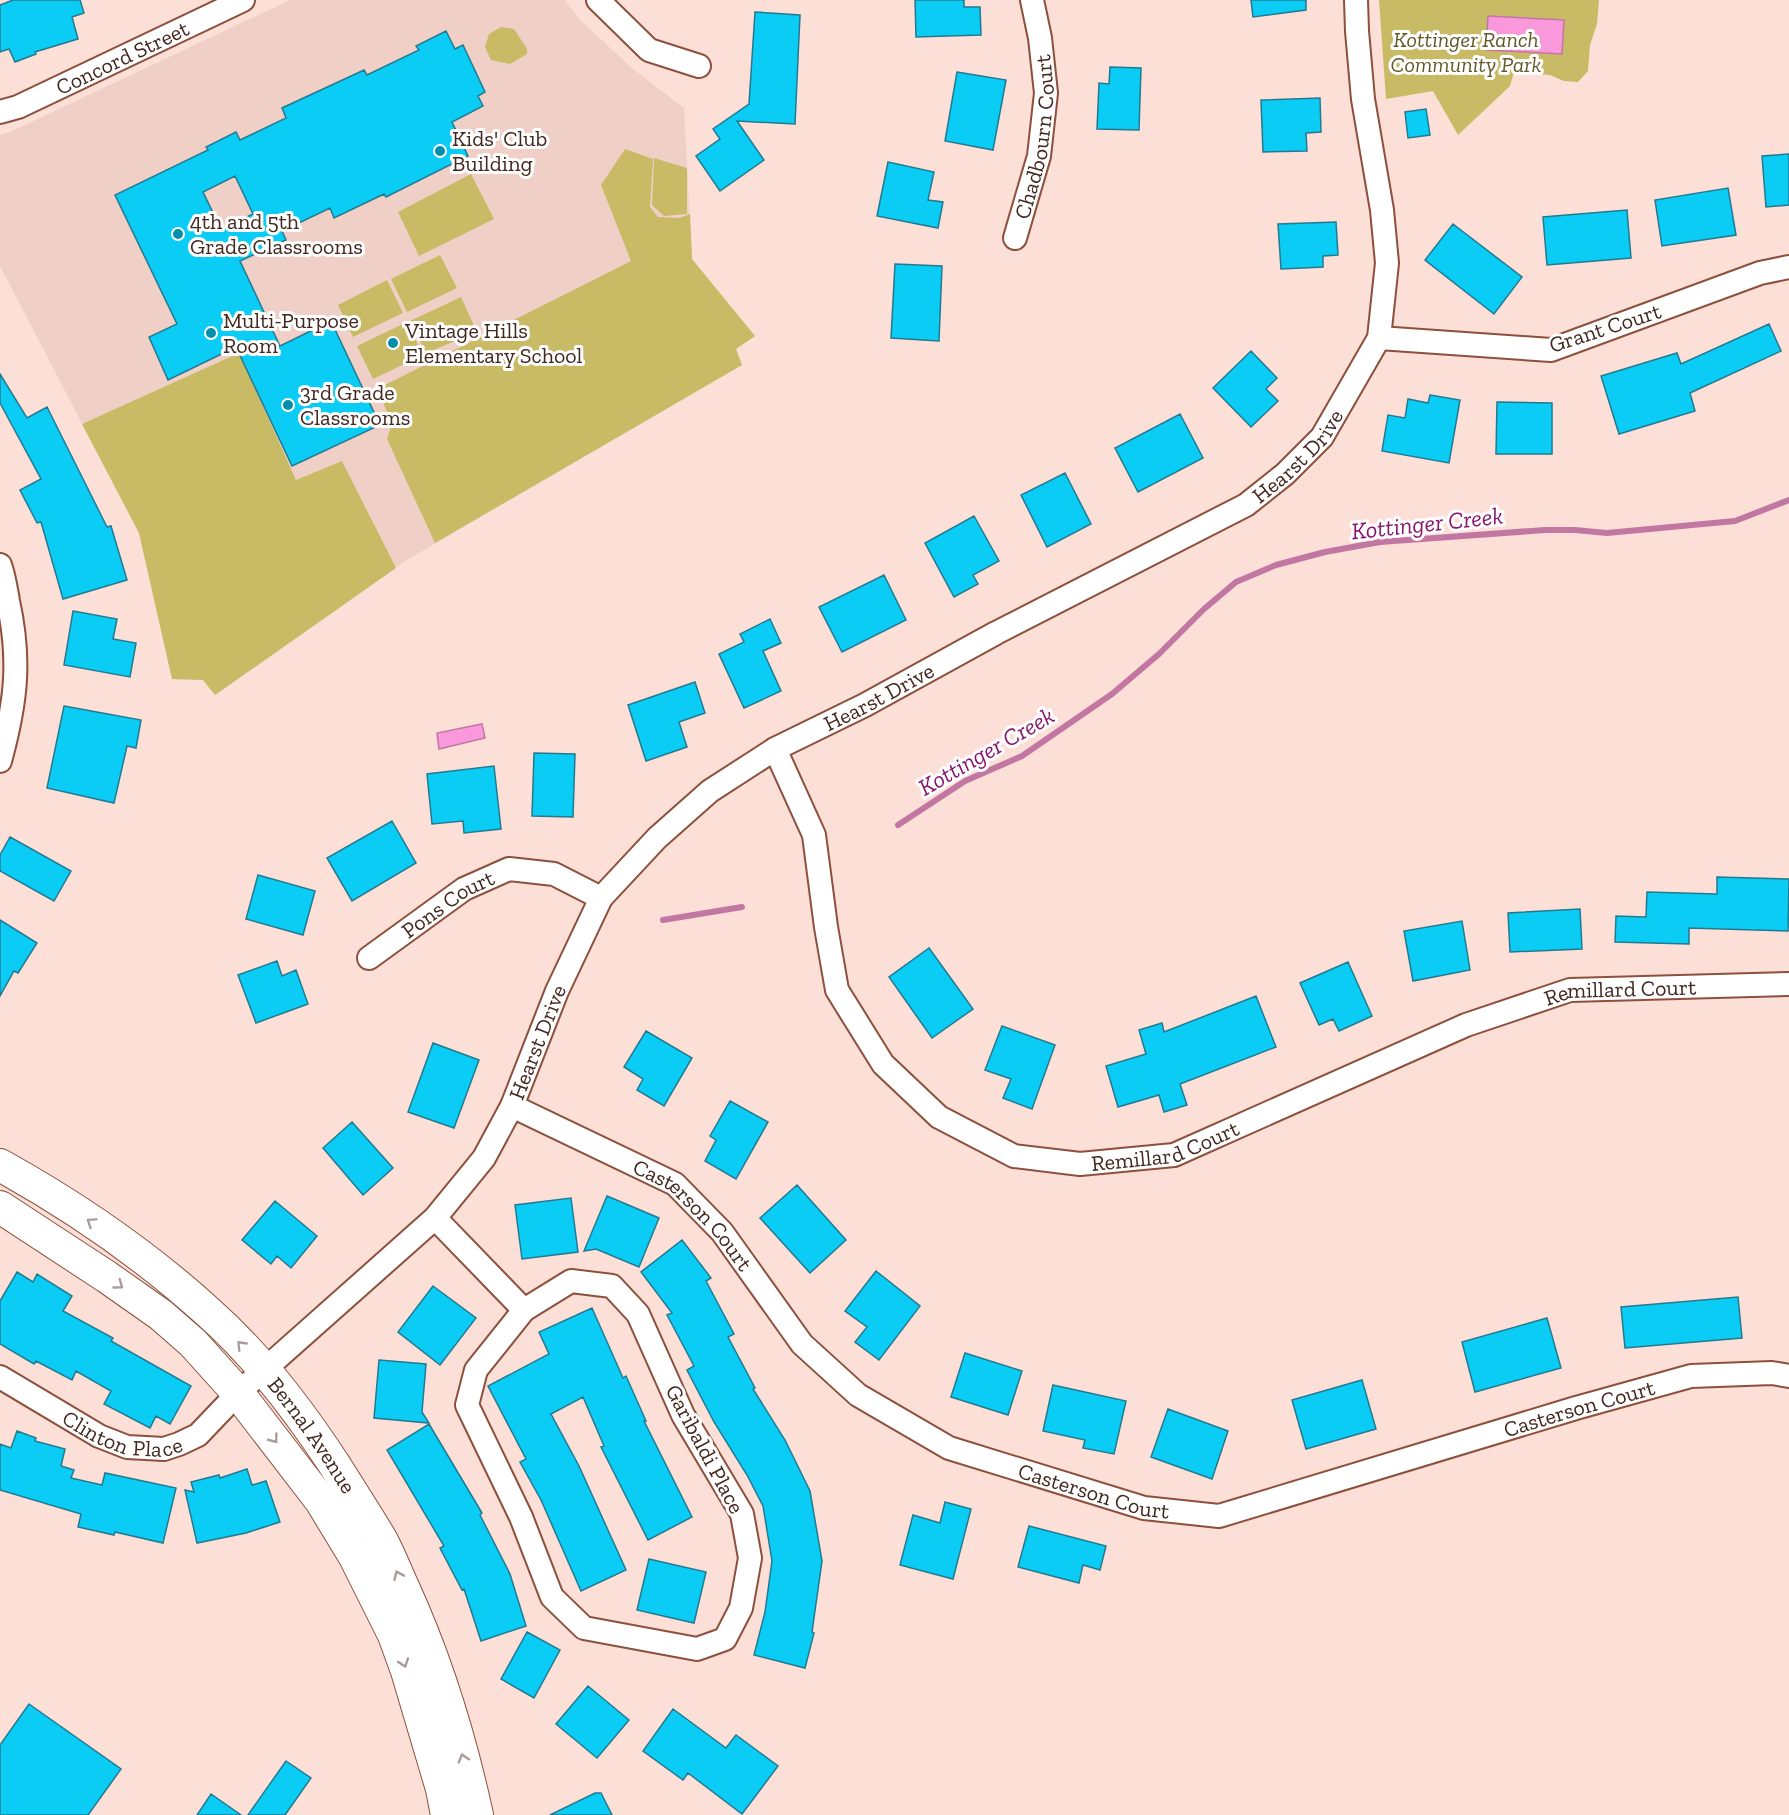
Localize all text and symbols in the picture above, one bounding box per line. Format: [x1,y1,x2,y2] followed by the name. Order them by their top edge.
[51,14,194,101] street label: Concord Street
[1391,26,1542,78] park label: Kottinger Ranch Community Park
[1008,52,1060,222] street label: Chadbourn Court
[452,125,547,177] place label: Kids' Club Building
[433,144,447,158] marker: Kids' Club Building
[190,208,363,260] place label: 4th and 5th Grade Classrooms
[171,227,185,241] marker: 4th and 5th Grade Classrooms
[1546,297,1665,359] street label: Grant Court
[223,307,359,359] place label: Multi-Purpose Room
[404,317,583,369] place label: Vintage Hills Elementary School
[204,326,218,340] marker: Multi-Purpose Room
[386,336,400,350] marker: Vintage Hills Elementary School
[300,379,410,431] place label: 3rd Grade Classrooms
[281,398,295,412] marker: 3rd Grade Classrooms
[1246,404,1349,509] street label: Hearst Drive
[1350,501,1504,545] water label: Kottinger Creek
[819,656,938,737] street label: Hearst Drive
[913,700,1059,802] water label: Kottinger Creek
[396,864,499,944] street label: Pons Court
[1540,973,1697,1011] street label: Remillard Court
[502,980,572,1103] street label: Hearst Drive
[1090,1114,1244,1176] street label: Remillard Court
[629,1153,759,1276] street label: Casterson Court
[87,1218,98,1229] one-way arrow
[113,1278,124,1289] one-way arrow
[237,1342,248,1352] one-way arrow
[262,1371,362,1498] street label: Bernal Avenue
[1500,1373,1659,1443] street label: Casterson Court
[660,1380,750,1518] street label: Garibaldi Place
[58,1404,186,1462] street label: Clinton Place
[267,1432,278,1443] one-way arrow
[1015,1457,1172,1524] street label: Casterson Court
[393,1570,405,1581] one-way arrow
[396,1657,409,1668] one-way arrow
[458,1753,470,1764] one-way arrow

